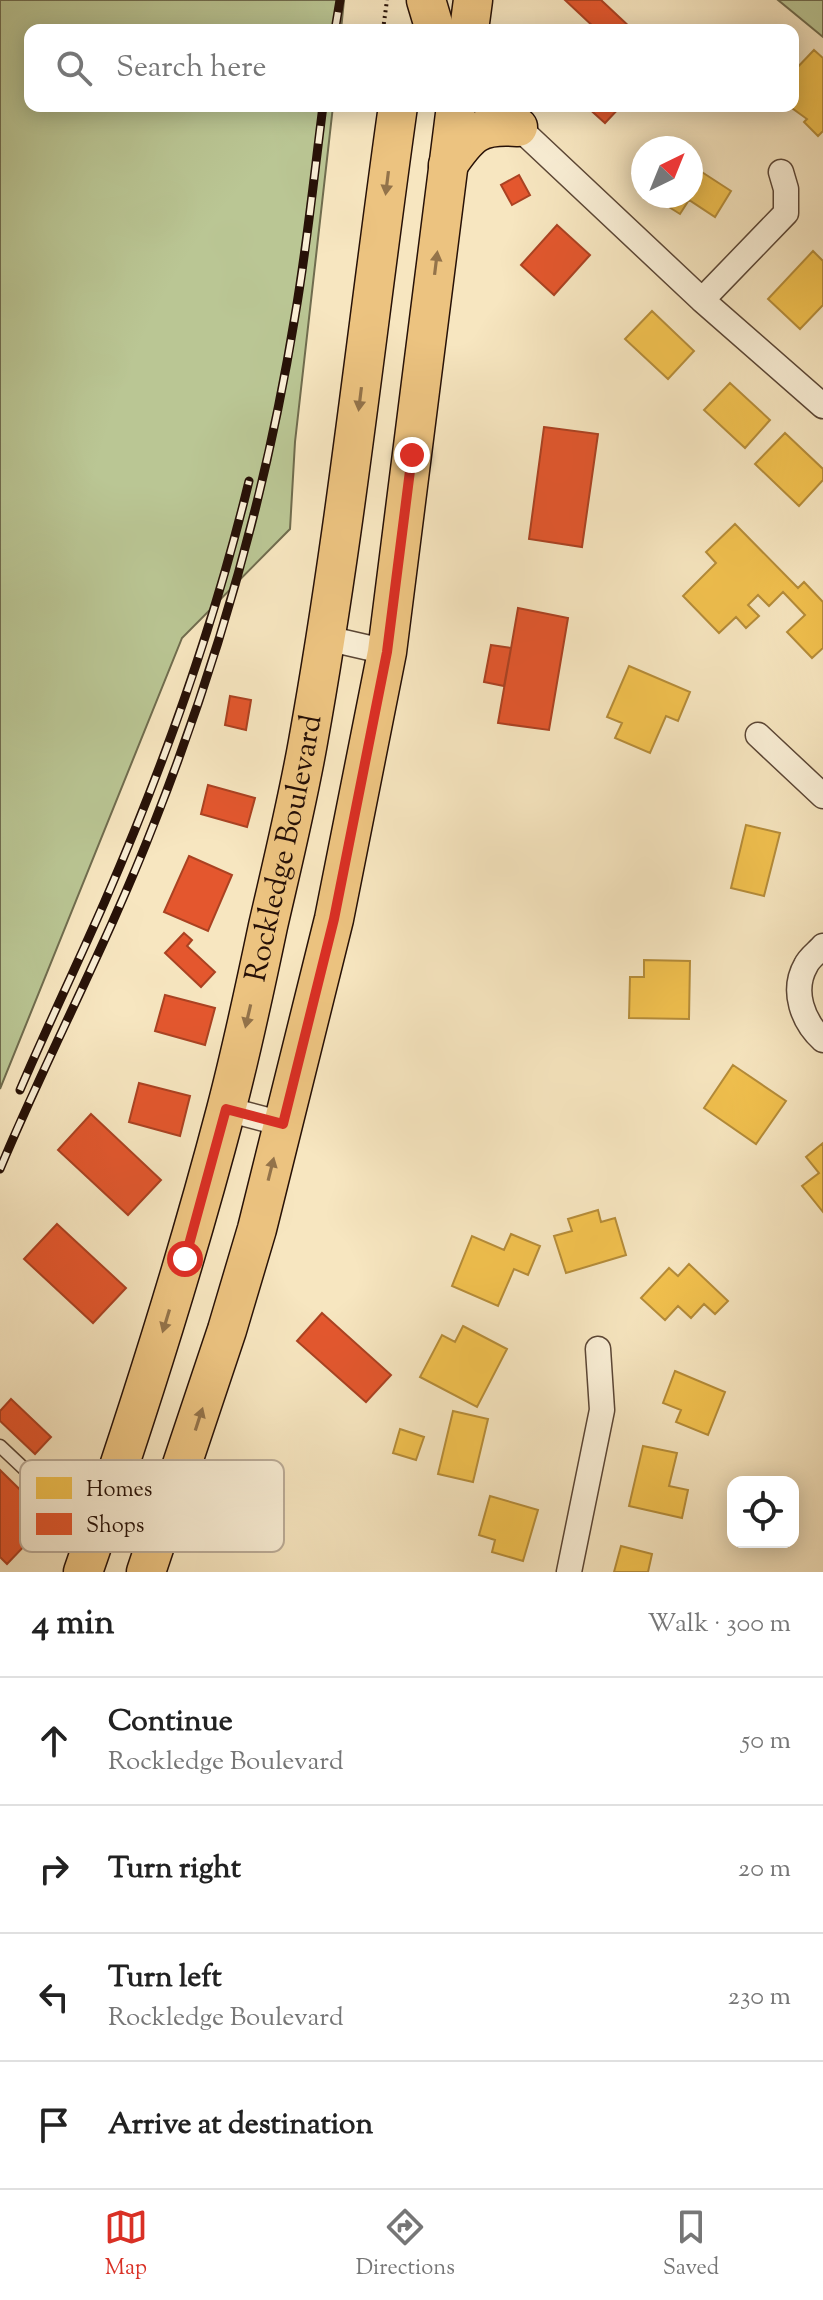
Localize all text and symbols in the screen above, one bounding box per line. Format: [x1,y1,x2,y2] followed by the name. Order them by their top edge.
[24,24,799,112] search box
[52,46,96,90] icon: search
[116,47,266,90] text: Search here
[631,136,703,208] north arrow
[381,171,394,196] one-way arrow
[430,250,443,275] one-way arrow
[354,387,367,412] one-way arrow
[394,437,430,473] route end
[235,711,334,986] street label: Rockledge Boulevard
[241,1003,254,1028] one-way arrow
[266,1157,278,1182] one-way arrow
[167,1241,203,1277] route start
[159,1309,172,1333] one-way arrow
[193,1406,206,1430] one-way arrow
[20,1460,284,1552] legend
[86,1475,152,1507] text: Homes
[727,1476,799,1548] map controls
[727,1476,799,1548] button: locate
[86,1511,144,1543] text: Shops
[32,1600,114,1649] text: 4 min
[648,1606,791,1643] text: Walk · 300 m
[108,1701,233,1744] text: Continue
[32,1719,76,1763] icon: ahead
[741,1723,791,1760] text: 50 m
[108,1744,344,1781] text: Rockledge Boulevard
[32,1847,76,1891] icon: right
[108,1848,241,1891] text: Turn right
[738,1851,791,1888] text: 20 m
[108,1957,222,2000] text: Turn left
[32,1975,76,2019] icon: left
[728,1979,791,2016] text: 230 m
[108,2000,344,2037] text: Rockledge Boulevard
[32,2103,76,2147] icon: arrive
[108,2104,373,2147] text: Arrive at destination
[104,2205,148,2285] tab: Map
[356,2205,455,2285] tab: Directions
[663,2205,719,2285] tab: Saved

